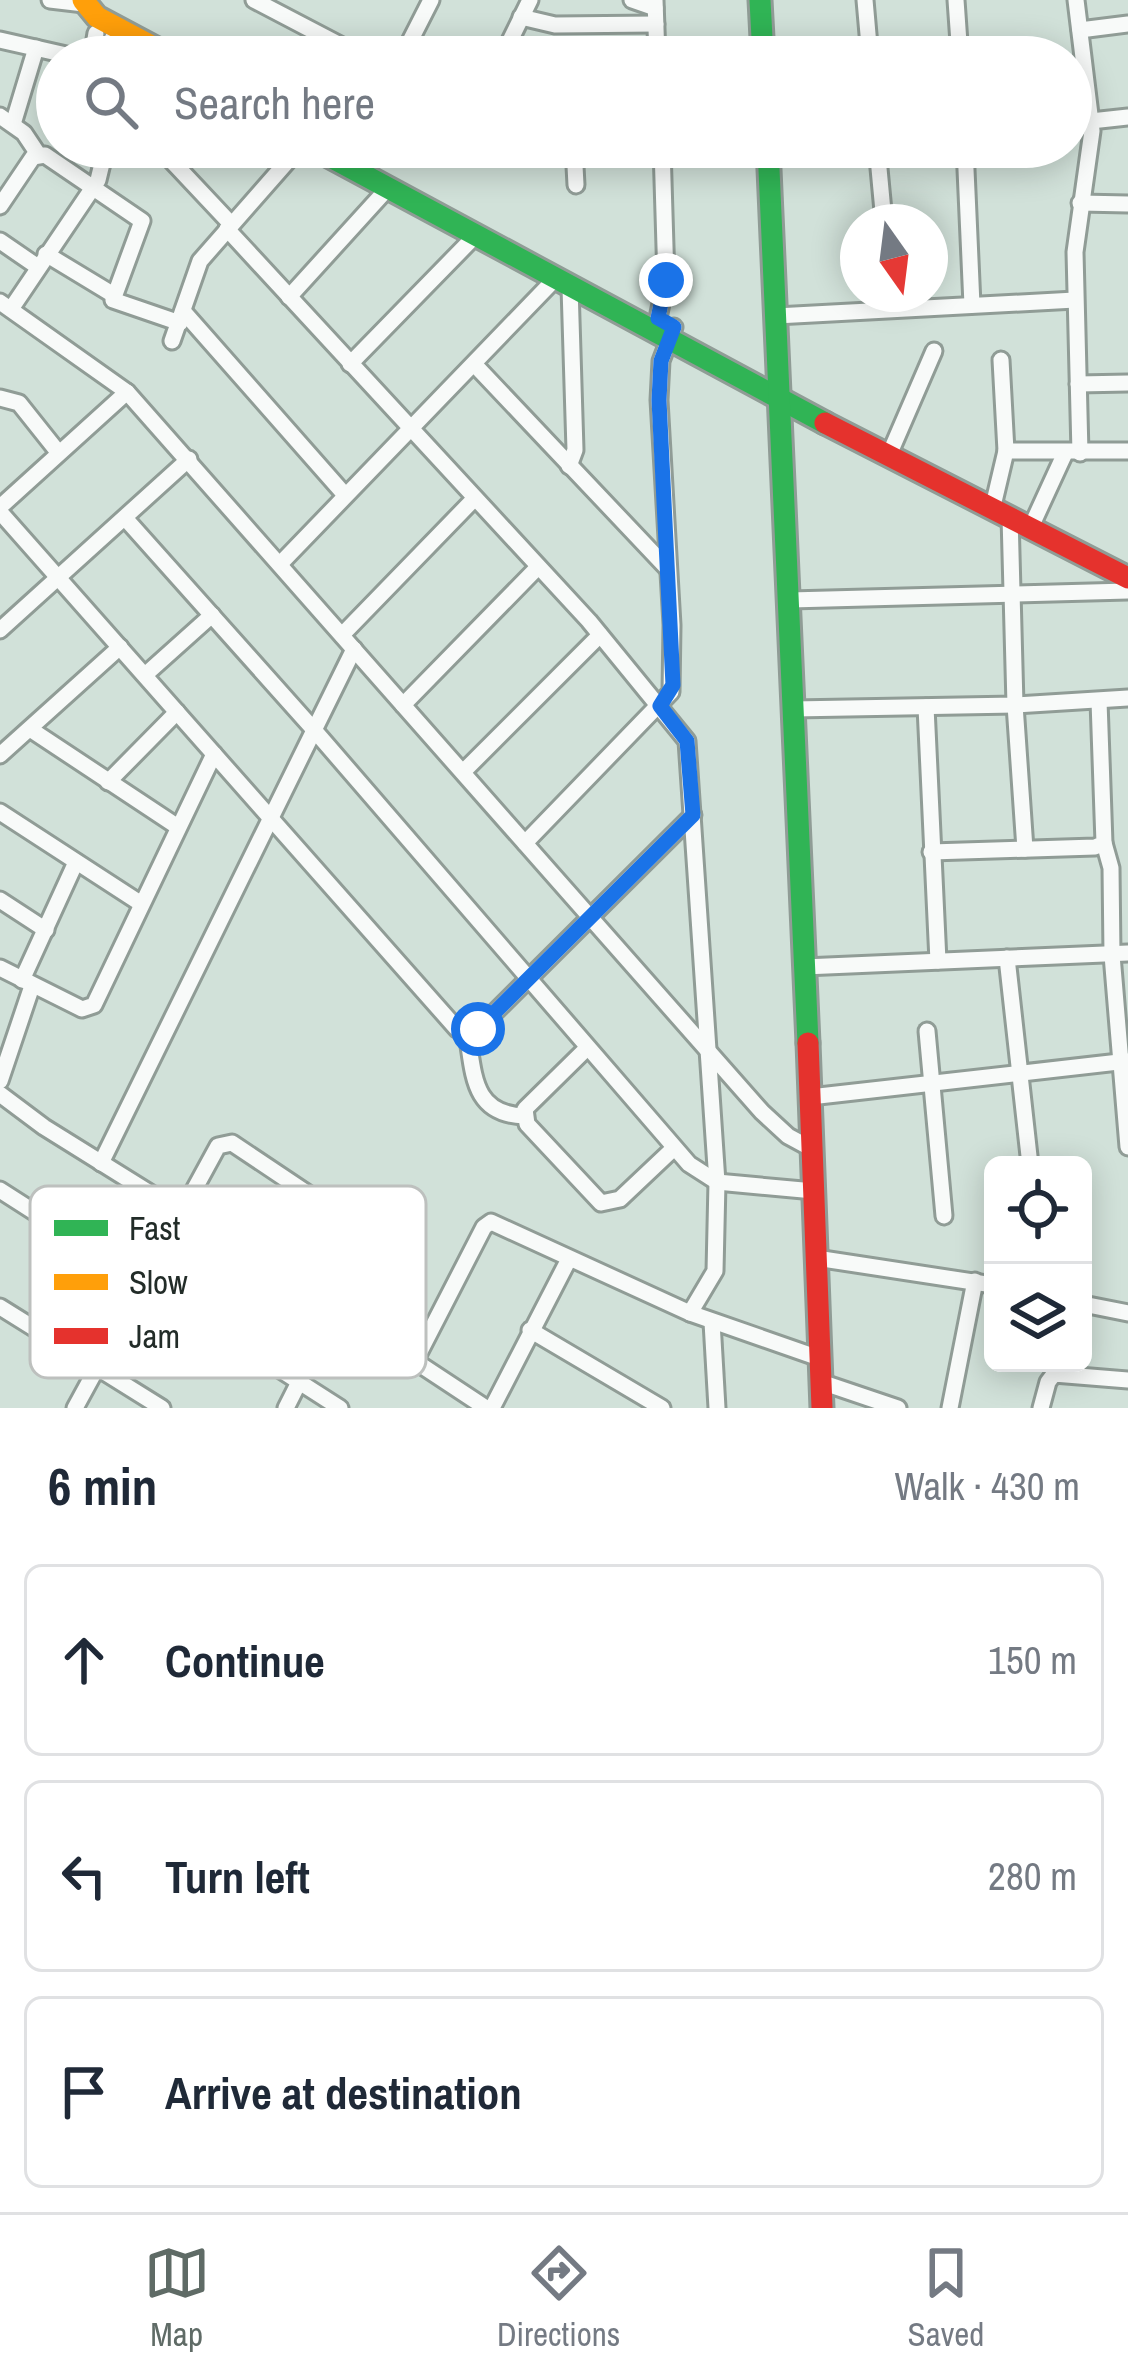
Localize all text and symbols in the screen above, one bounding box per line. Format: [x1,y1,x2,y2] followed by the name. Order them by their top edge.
[36,36,1092,168] search box
[78,69,144,135] icon: search
[174,72,375,133] text: Search here
[840,204,948,312] north arrow
[639,253,693,307] route end
[451,1002,505,1056] route start
[984,1156,1092,1372] map controls
[984,1156,1092,1264] button: locate
[30,1186,426,1378] legend
[129,1206,180,1250] text: Fast
[129,1260,188,1304] text: Slow
[984,1264,1092,1372] button: layers
[129,1314,180,1358] text: Jam
[48,1452,157,1521] text: 6 min
[895,1460,1080,1512] text: Walk · 430 m
[51,1627,117,1693] icon: ahead
[165,1630,325,1691] text: Continue
[988,1634,1077,1686] text: 150 m
[51,1843,117,1909] icon: left
[165,1846,310,1907] text: Turn left
[988,1850,1077,1902] text: 280 m
[51,2059,117,2125] icon: arrive
[165,2062,522,2123] text: Arrive at destination
[144,2240,210,2356] tab: Map
[497,2240,620,2356] tab: Directions
[908,2240,984,2356] tab: Saved

